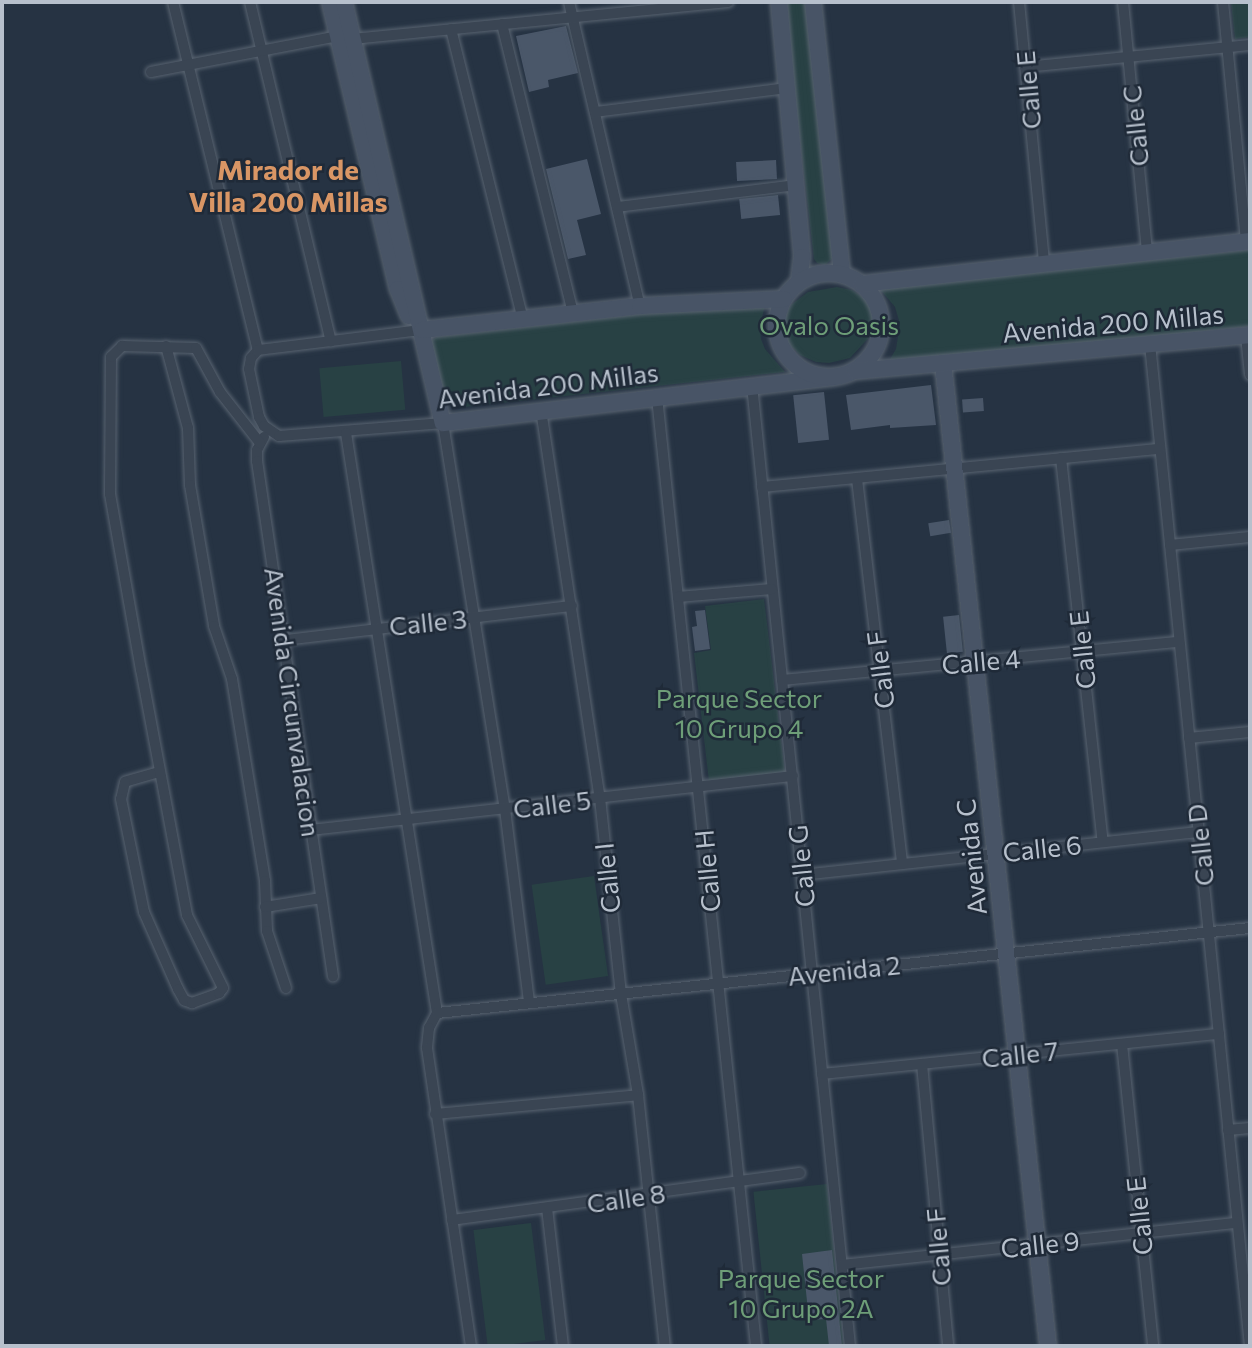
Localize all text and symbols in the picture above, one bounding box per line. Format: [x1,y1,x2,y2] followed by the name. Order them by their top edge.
[1009,49,1047,131] street label: Calle E
[1115,84,1155,168] street label: Calle C
[188,152,388,218] district label: Mirador de Villa 200 Millas
[1001,298,1225,348] street label: Avenida 200 Millas
[759,309,899,341] park label: Ovalo Oasis
[436,356,660,414] street label: Avenida 200 Millas
[259,565,327,839] street label: Avenida Circunvalacion
[388,602,468,642] street label: Calle 3
[1062,609,1102,691] street label: Calle E
[860,629,900,711] street label: Calle F
[940,642,1022,680] street label: Calle 4
[656,682,822,744] park label: Parque Sector 10 Grupo 4
[511,784,593,824] street label: Calle 5
[949,797,993,917] street label: Avenida C
[1180,802,1220,888] street label: Calle D
[781,823,821,909] street label: Calle G
[688,828,726,914] street label: Calle H
[1001,828,1083,868] street label: Calle 6
[588,841,626,915] street label: Calle I
[786,949,902,991] street label: Avenida 2
[980,1034,1060,1074] street label: Calle 7
[1119,1175,1159,1257] street label: Calle E
[585,1177,667,1219] street label: Calle 8
[919,1207,957,1287] street label: Calle F
[999,1224,1081,1264] street label: Calle 9
[718,1262,884,1324] park label: Parque Sector 10 Grupo 2A

